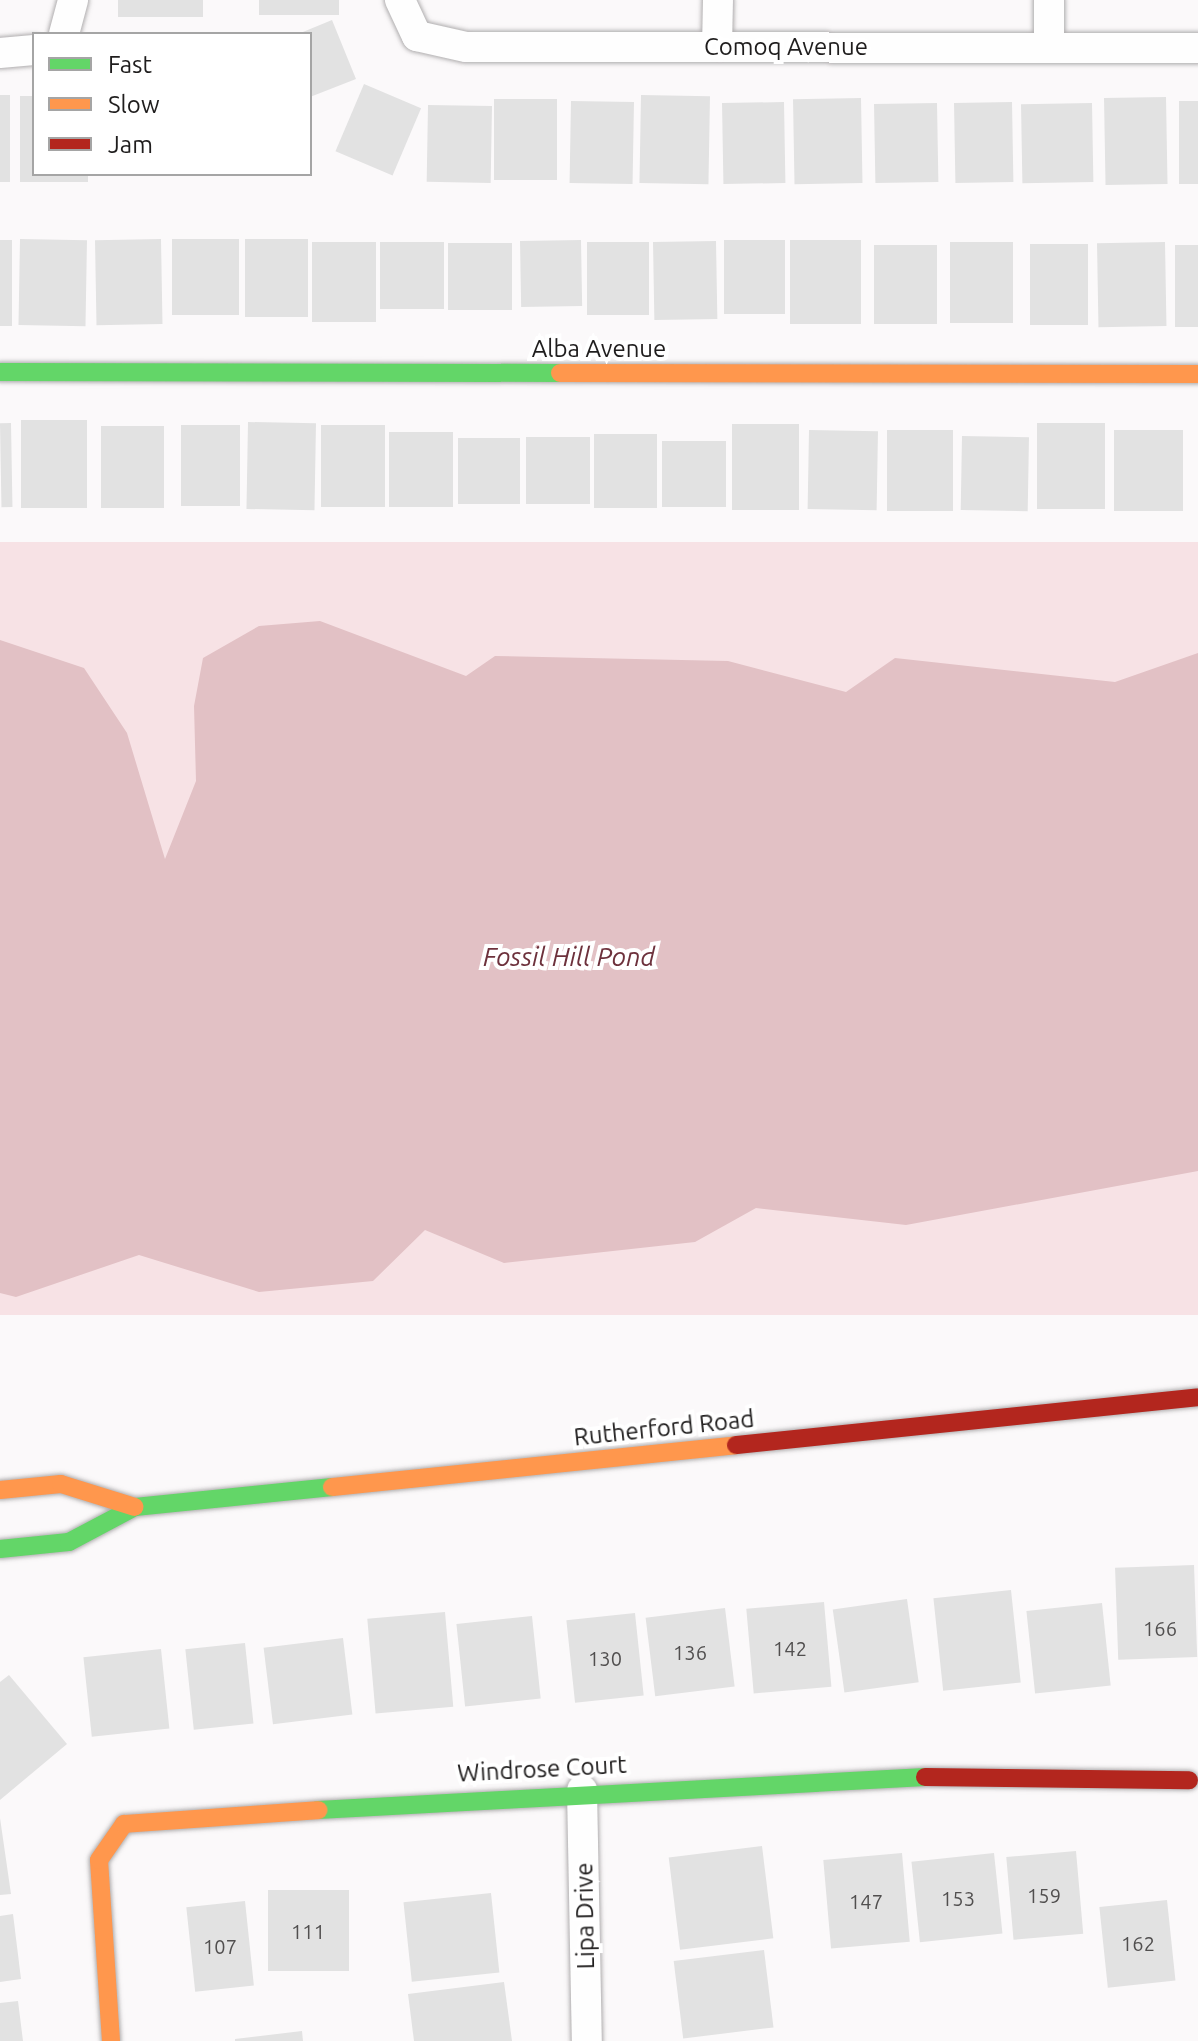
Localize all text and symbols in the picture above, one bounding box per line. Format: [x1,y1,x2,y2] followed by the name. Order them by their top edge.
[32,32,312,176] legend
[704,33,868,61] street label: Comoq Avenue
[108,51,152,78] text: Fast
[108,91,160,118] text: Slow
[108,131,153,158] text: Jam
[532,335,666,363] street label: Alba Avenue
[483,941,655,973] water label: Fossil Hill Pond
[572,1404,756,1452] street label: Rutherford Road
[1143,1616,1177,1640] house number: 166
[773,1636,807,1660] house number: 142
[673,1640,707,1664] house number: 136
[588,1646,622,1670] house number: 130
[457,1750,627,1788] street label: Windrose Court
[570,1862,600,1970] street label: Lipa Drive
[1027,1883,1061,1907] house number: 159
[941,1886,975,1910] house number: 153
[849,1889,883,1913] house number: 147
[291,1919,325,1943] house number: 111
[1121,1931,1155,1955] house number: 162
[203,1934,237,1958] house number: 107

